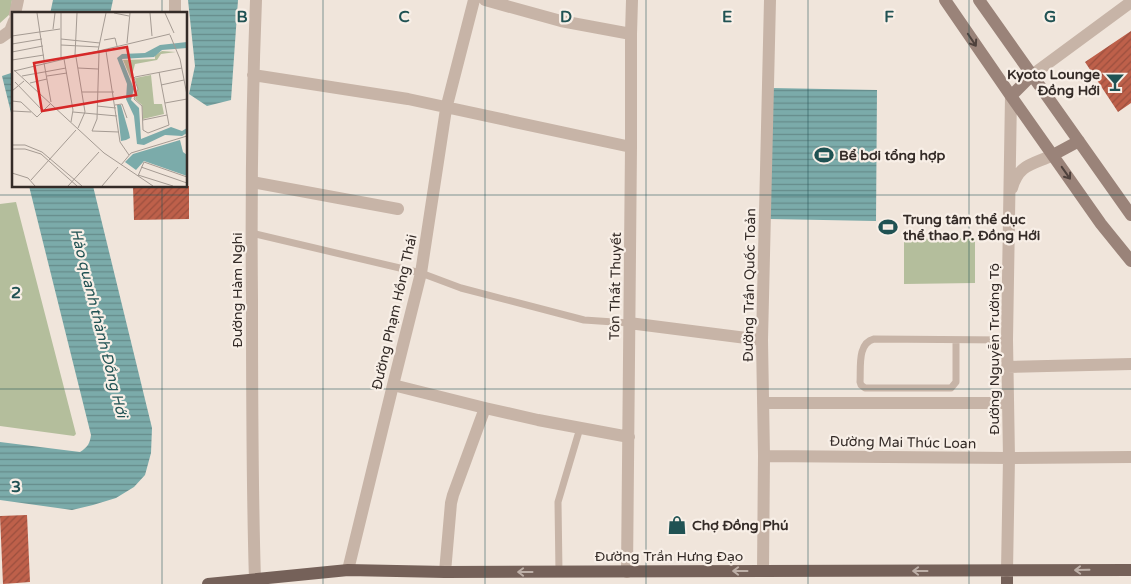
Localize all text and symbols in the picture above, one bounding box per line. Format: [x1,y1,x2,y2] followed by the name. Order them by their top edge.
[236,7,248,27] text: B
[398,7,410,27] text: C
[560,7,572,27] text: D
[722,7,732,27] text: E
[884,7,894,27] text: F
[1044,7,1056,27] text: G
[12,12,188,188] inset map
[967,33,978,47] one-way arrow
[1007,66,1100,99] place label: Kyoto Lounge Đồng Hới
[1104,71,1126,93] bar icon: Kyoto Lounge Đồng Hới
[813,144,835,166] sports icon: Bể bơi tổng hợp
[839,147,945,164] place label: Bể bơi tổng hợp
[1060,166,1071,180] one-way arrow
[740,208,759,362] street label: Đường Trần Quốc Toản
[902,211,1040,244] place label: Trung tâm thể dục thể thao P. Đồng Hới
[877,216,899,238] sports icon: Trung tâm thể dục thể thao P. Đồng Hới
[67,227,132,422] water label: Hào quanh thành Đồng Hới
[606,231,625,340] street label: Tôn Thất Thuyết
[229,232,246,348] street label: Đường Hàm Nghi
[368,233,421,392] street label: Đường Phạm Hồng Thái
[986,263,1003,435] street label: Đường Nguyễn Trường Tộ
[11,283,21,303] text: 2
[830,433,976,452] street label: Đường Mai Thúc Loan
[11,477,21,497] text: 3
[666,514,688,536] shop icon: Chợ Đồng Phú
[692,517,789,534] place label: Chợ Đồng Phú
[595,548,743,565] street label: Đường Trần Hưng Đạo
[1075,565,1091,575] one-way arrow
[732,566,748,576] one-way arrow
[912,566,928,576] one-way arrow
[517,567,534,577] one-way arrow

